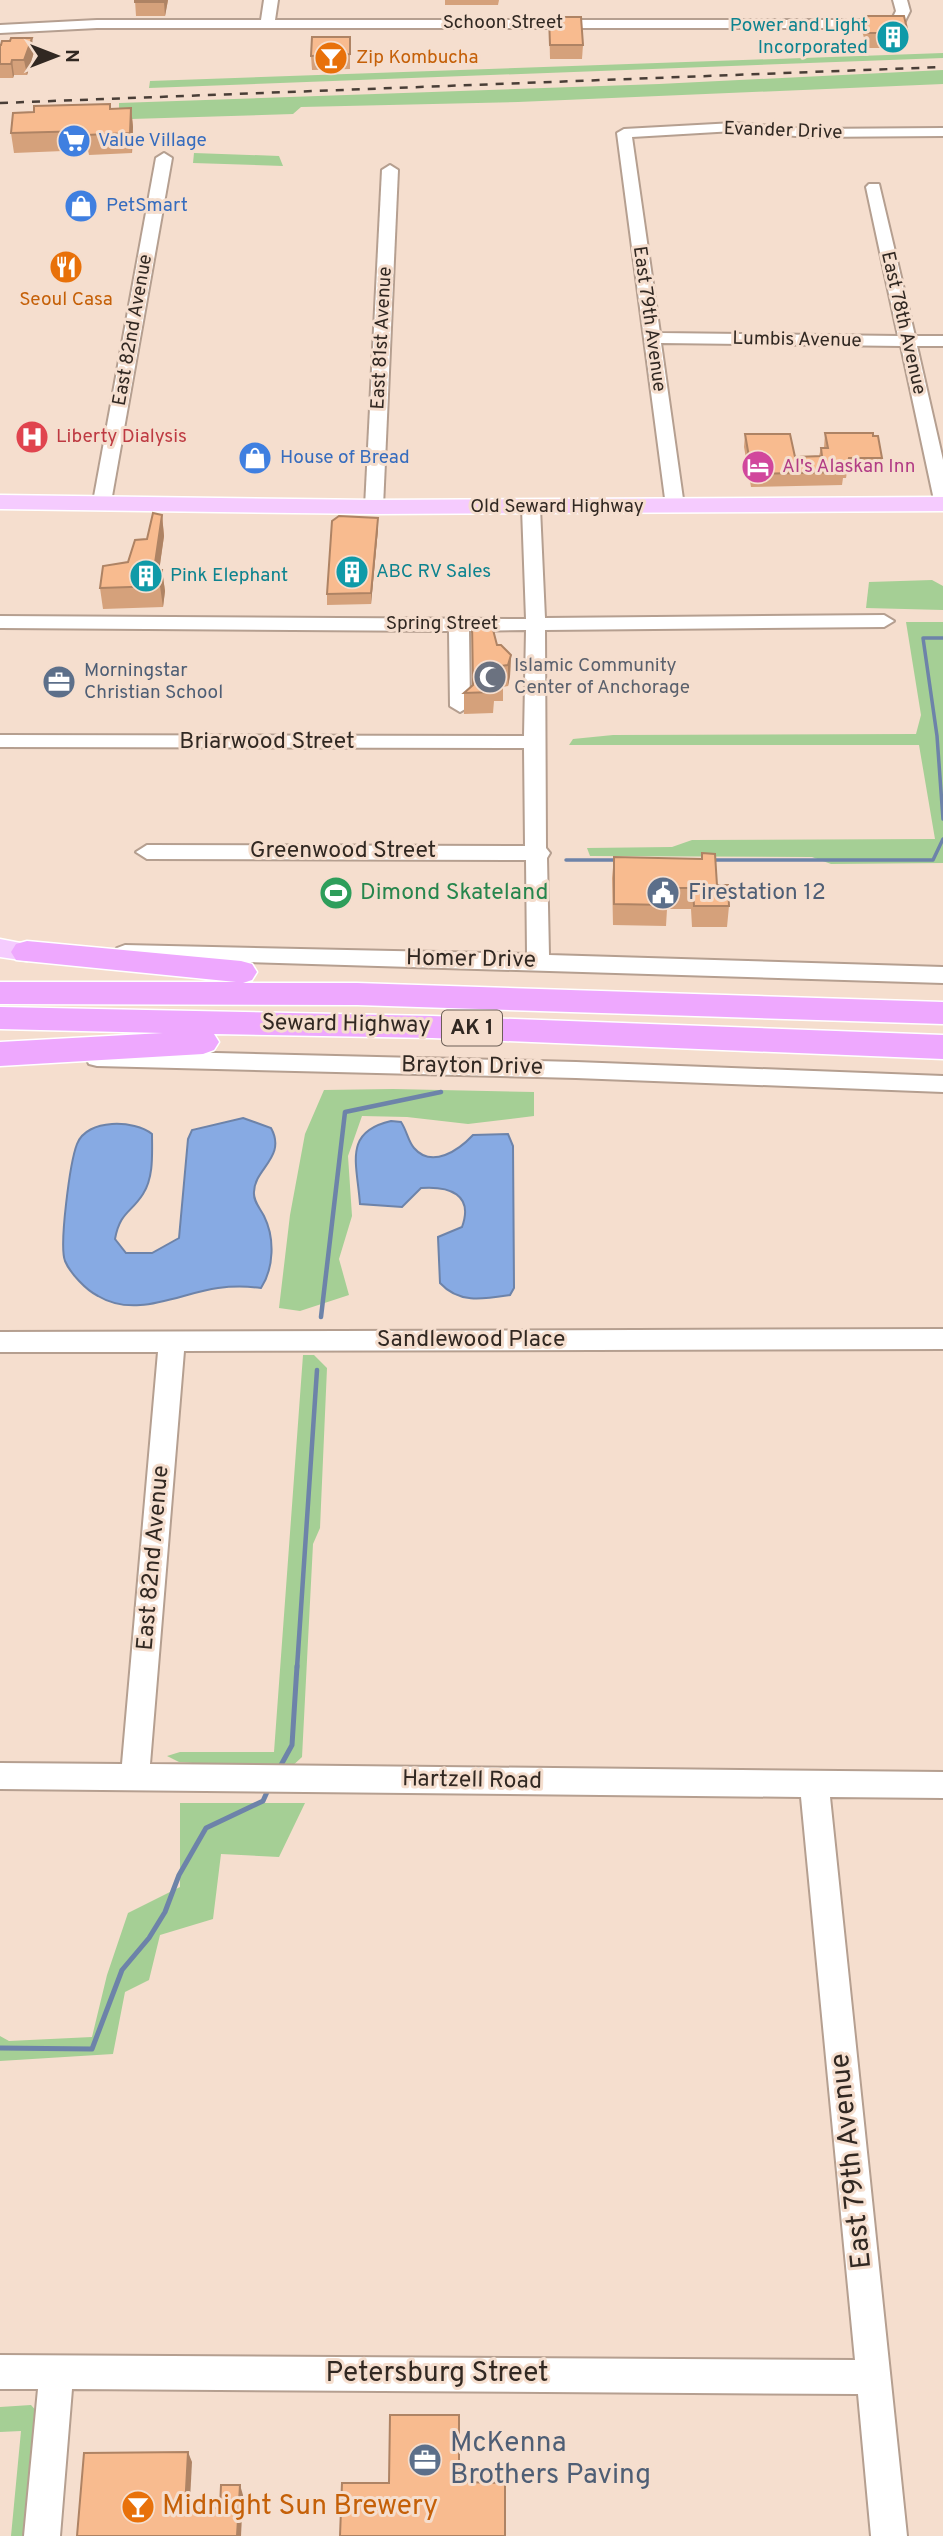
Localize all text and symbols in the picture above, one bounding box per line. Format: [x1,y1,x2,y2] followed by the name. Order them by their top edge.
[443,11,563,35] street label: Schoon Street
[730,14,868,60] place label: Power and Light Incorporated
[874,18,912,56] building icon: Power and Light Incorporated
[21,21,91,91] north arrow
[312,39,350,77] bar icon: Zip Kombucha
[356,46,479,70] place label: Zip Kombucha
[59,49,83,63] text: N
[723,117,843,145] street label: Evander Drive
[55,122,93,160] supermarket icon: Value Village
[98,129,207,153] place label: Value Village
[62,187,100,225] shop icon: PetSmart
[106,194,188,218] place label: PetSmart
[627,245,671,393] street label: East 79th Avenue
[47,248,85,286] restaurant icon: Seoul Casa
[875,249,931,397] street label: East 78th Avenue
[108,252,158,408] street label: East 82nd Avenue
[366,266,398,410] street label: East 81st Avenue
[19,288,113,312] place label: Seoul Casa
[732,327,862,353] street label: Lumbis Avenue
[13,418,51,456] hospital icon: Liberty Dialysis
[56,425,187,449] place label: Liberty Dialysis
[236,439,274,477] shop icon: House of Bread
[280,446,410,470] place label: House of Bread
[739,448,777,486] hotel icon: Al's Alaskan Inn
[782,455,915,479] place label: Al's Alaskan Inn
[470,495,644,519] street label: Old Seward Highway
[333,553,371,591] building icon: ABC RV Sales
[127,557,165,595] building icon: Pink Elephant
[376,560,491,584] place label: ABC RV Sales
[170,564,288,588] place label: Pink Elephant
[386,612,498,636] street label: Spring Street
[514,654,690,700] place label: Islamic Community Center of Anchorage
[471,658,509,696] mosque icon: Islamic Community Center of Anchorage
[84,659,223,705] place label: Morningstar Christian School
[40,663,78,701] office icon: Morningstar Christian School
[179,728,355,757] street label: Briarwood Street
[250,837,436,866] street label: Greenwood Street
[317,874,355,912] sports icon: Dimond Skateland
[644,874,682,912] public building icon: Firestation 12
[360,879,548,908] place label: Dimond Skateland
[688,879,826,908] place label: Firestation 12
[406,944,536,976] street label: Homer Drive
[261,1009,431,1041] street label: Seward Highway
[442,1010,502,1046] road number: AK 1
[401,1051,543,1083] street label: Brayton Drive
[377,1326,565,1355] street label: Sandlewood Place
[131,1464,177,1652] street label: East 82nd Avenue
[402,1765,542,1797] street label: Hartzell Road
[823,2051,881,2271] street label: East 79th Avenue
[325,2356,549,2392] street label: Petersburg Street
[450,2426,651,2494] place label: McKenna Brothers Paving
[406,2441,444,2479] office icon: McKenna Brothers Paving
[119,2488,157,2526] bar icon: Midnight Sun Brewery
[162,2489,438,2525] place label: Midnight Sun Brewery

